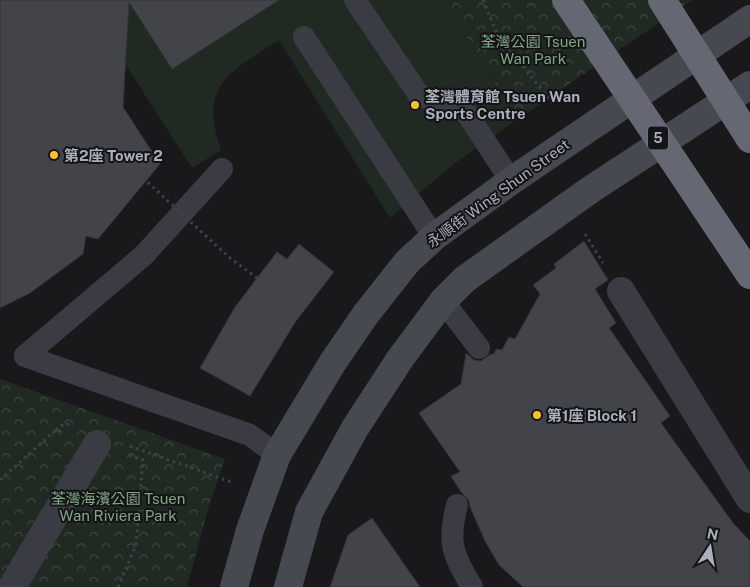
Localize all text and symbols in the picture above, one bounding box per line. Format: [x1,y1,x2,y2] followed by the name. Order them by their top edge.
[480,33,586,67] park label: 荃灣公園 Tsuen Wan Park
[425,88,580,122] place label: 荃灣體育館 Tsuen Wan Sports Centre
[409,99,421,111] marker: 荃灣體育館 Tsuen Wan Sports Centre
[648,126,668,150] road number: 5
[423,135,573,250] street label: 永順街 Wing Shun Street
[64,147,163,164] place label: 第2座 Tower 2
[48,149,60,161] marker: 第2座 Tower 2
[547,407,637,424] place label: 第1座 Block 1
[531,409,543,421] marker: 第1座 Block 1
[50,490,186,524] park label: 荃灣海濱公園 Tsuen Wan Riviera Park
[685,522,735,572] north arrow
[706,525,720,543] text: N

